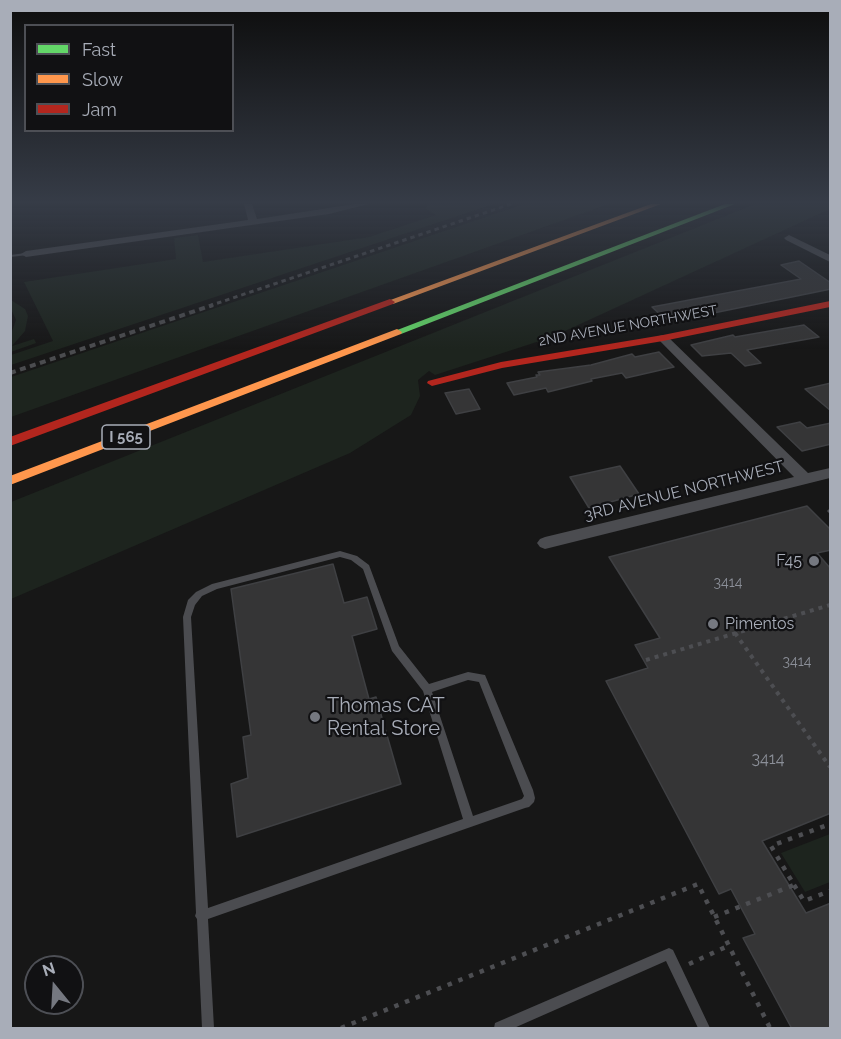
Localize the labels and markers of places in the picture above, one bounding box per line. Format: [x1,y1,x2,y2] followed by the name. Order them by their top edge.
[776,551,802,571] place label: F45
[807,554,821,568] marker: F45
[725,614,794,634] place label: Pimentos
[706,617,720,631] marker: Pimentos
[327,694,445,741] place label: Thomas CAT Rental Store
[308,710,322,724] marker: Thomas CAT Rental Store

